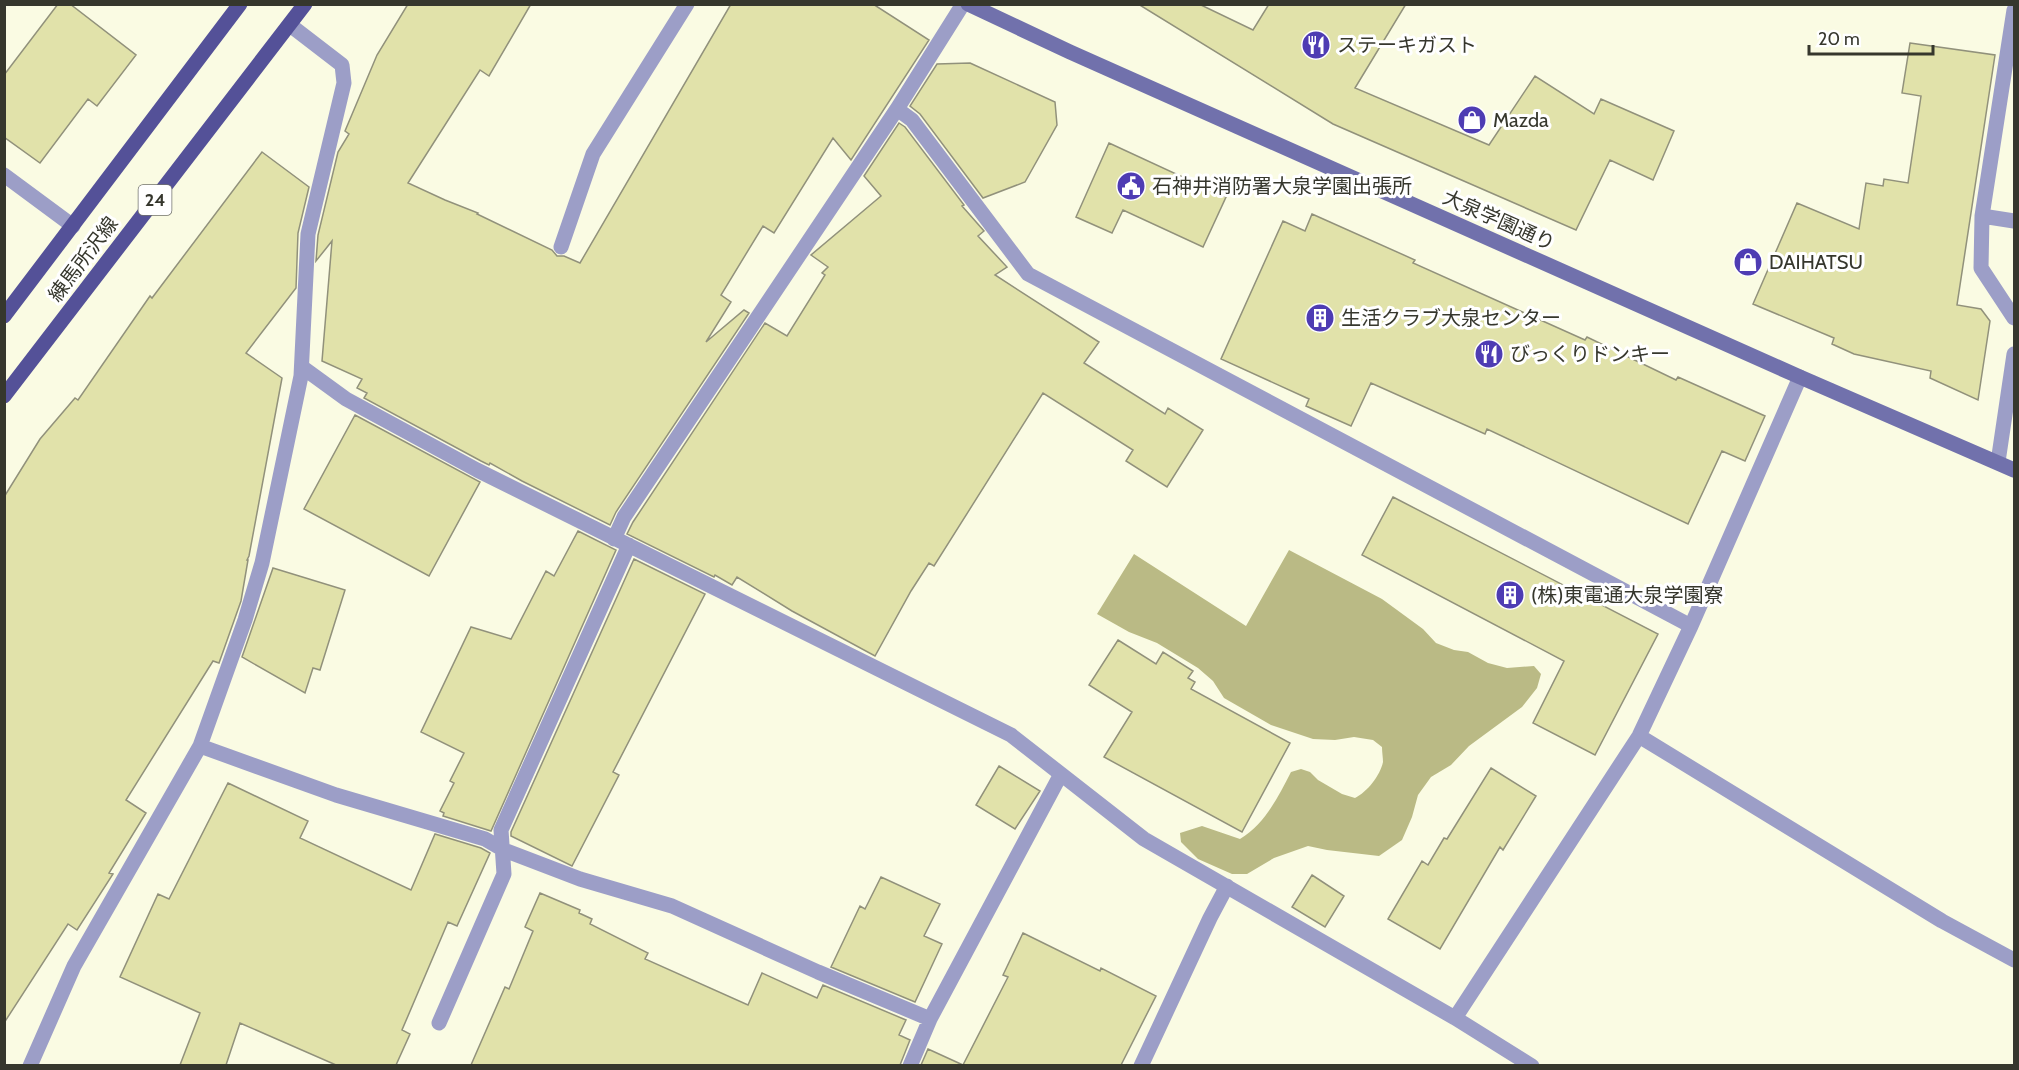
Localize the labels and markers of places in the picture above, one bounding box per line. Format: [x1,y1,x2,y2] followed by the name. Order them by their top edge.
[1300,29,1332,61] restaurant icon: ステーキガスト
[1337,33,1477,57] place label: ステーキガスト
[1456,104,1488,136] shop icon: Mazda
[1493,108,1549,132] place label: Mazda
[1115,170,1147,202] public building icon: 石神井消防署大泉学園出張所
[1152,174,1412,198] place label: 石神井消防署大泉学園出張所
[1732,246,1764,278] shop icon: DAIHATSU
[1769,250,1863,274] place label: DAIHATSU
[1304,302,1336,334] building icon: 生活クラブ大泉センター
[1341,306,1561,330] place label: 生活クラブ大泉センター
[1473,338,1505,370] restaurant icon: びっくりドンキー
[1510,342,1670,366] place label: びっくりドンキー
[1494,579,1526,611] building icon: (株)東電通大泉学園寮
[1531,583,1724,607] place label: (株)東電通大泉学園寮

